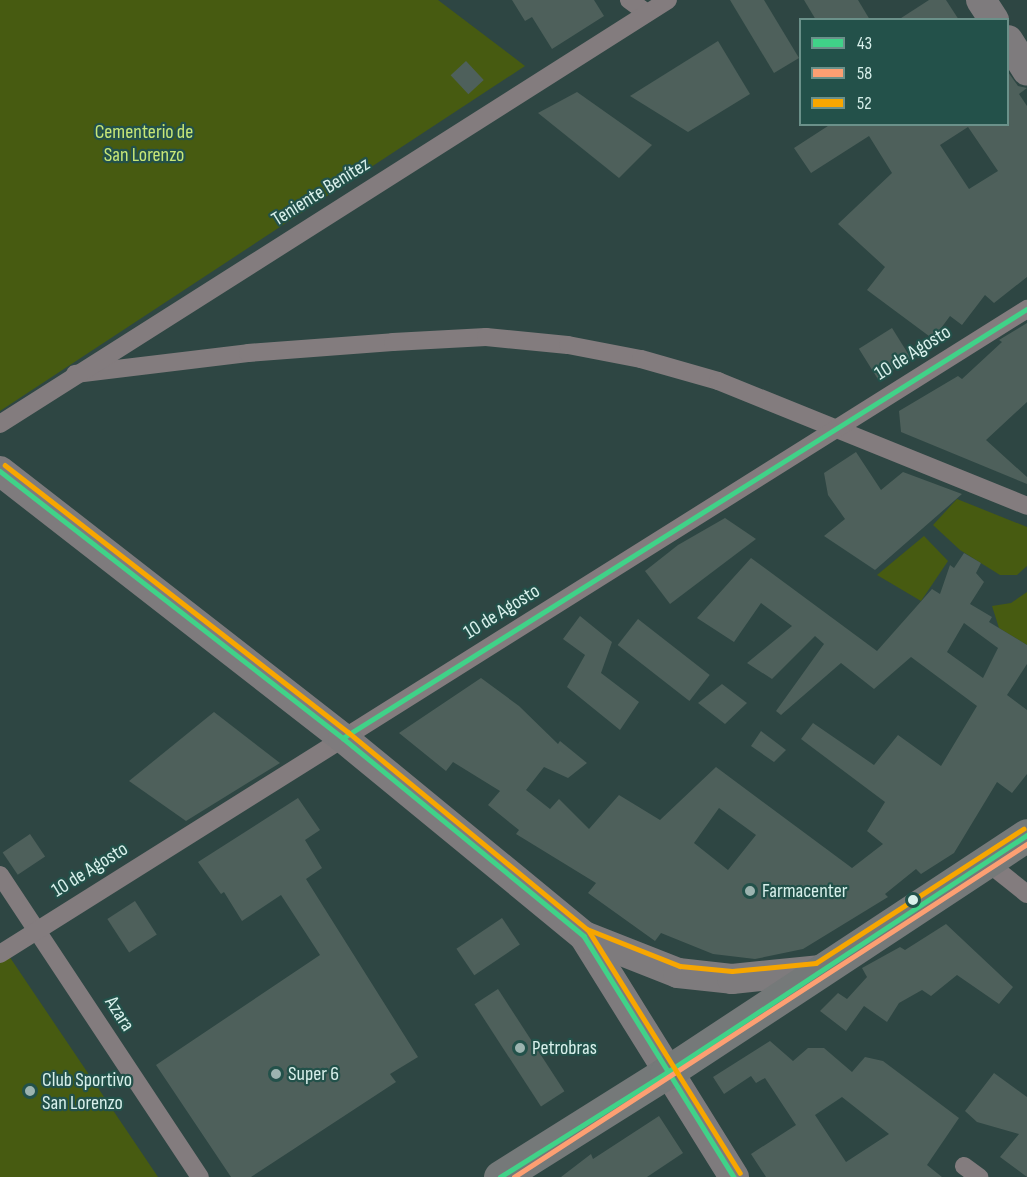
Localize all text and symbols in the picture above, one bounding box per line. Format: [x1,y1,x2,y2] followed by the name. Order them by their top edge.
[799,18,1009,126] legend
[857,33,872,54] text: 43
[857,63,872,84] text: 58
[857,93,872,114] text: 52
[95,121,193,168] park label: Cementerio de San Lorenzo
[267,152,375,232] street label: Teniente Benítez
[871,320,955,386] street label: 10 de Agosto
[460,579,544,645] street label: 10 de Agosto
[48,837,132,903] street label: 10 de Agosto
[762,879,848,903] place label: Farmacenter
[743,884,757,898] marker: Farmacenter
[907,894,919,906] unlabelled marker
[99,992,139,1036] street label: Azara
[532,1036,597,1060] place label: Petrobras
[513,1041,527,1055] marker: Petrobras
[288,1062,339,1086] place label: Super 6
[269,1067,283,1081] marker: Super 6
[42,1068,132,1115] place label: Club Sportivo San Lorenzo
[23,1084,37,1098] marker: Club Sportivo San Lorenzo

